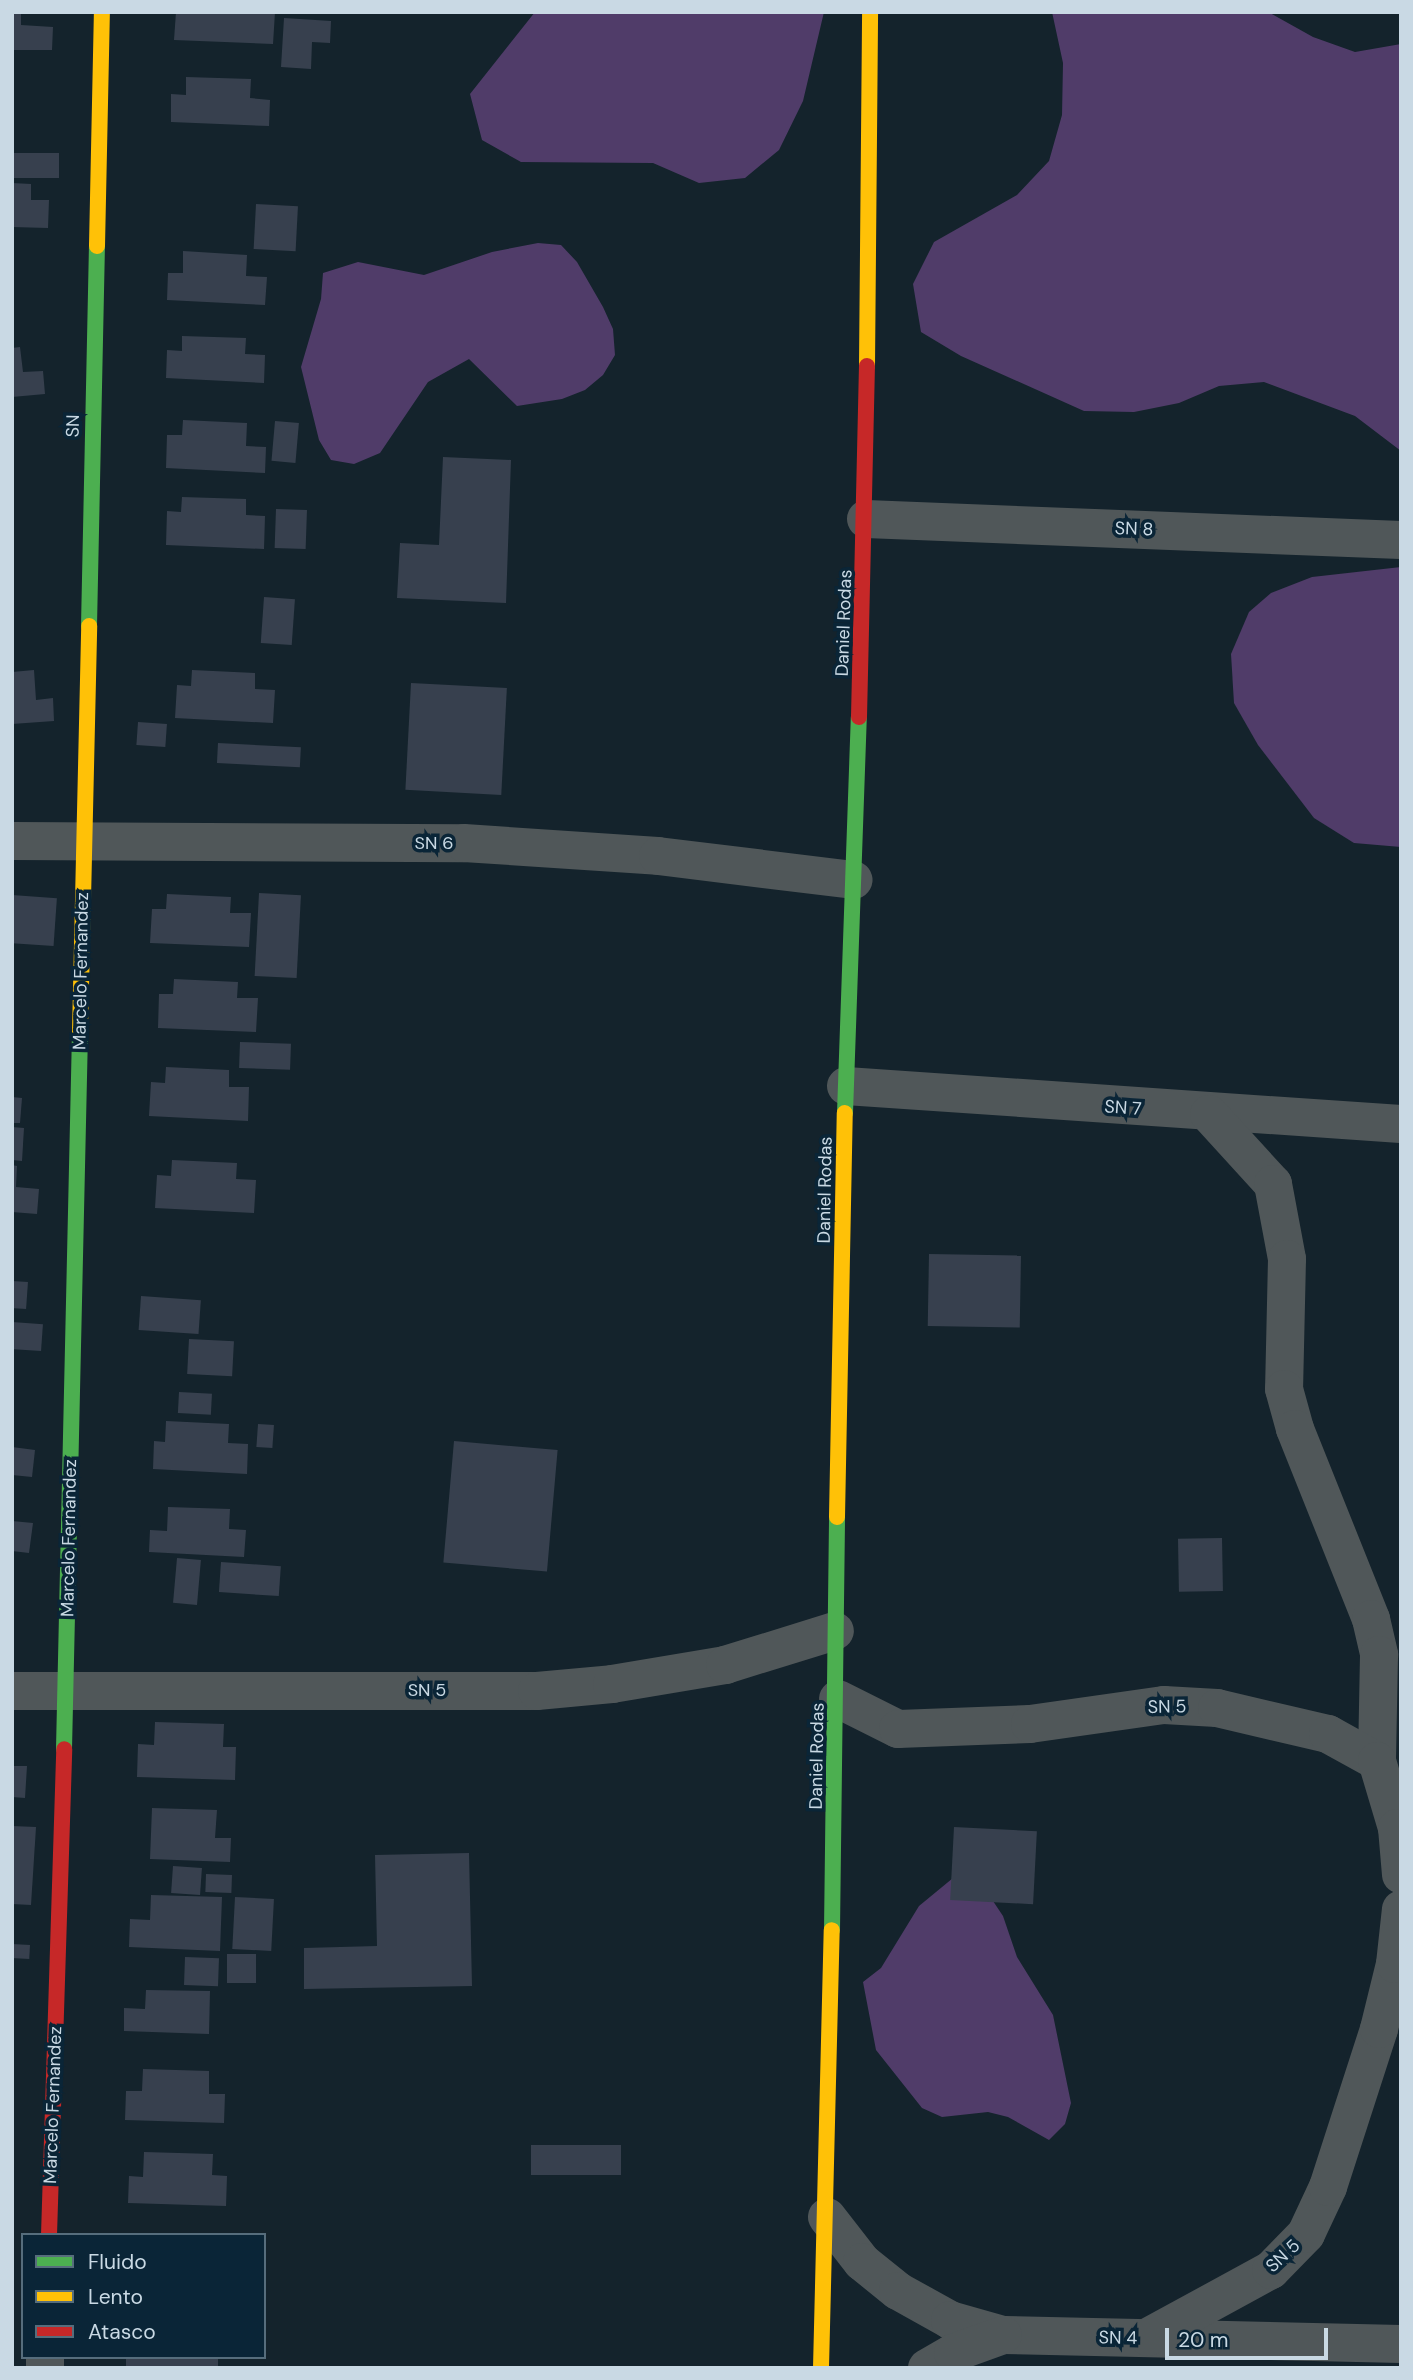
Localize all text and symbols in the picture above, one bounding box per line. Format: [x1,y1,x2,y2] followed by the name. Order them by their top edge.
[62,414,84,438] street label: SN
[1114,518,1154,540] street label: SN 8
[831,569,857,677] street label: Daniel Rodas
[415,832,453,854] street label: SN 6
[69,892,93,1050] street label: Marcelo Fernandez
[1104,1096,1142,1120] street label: SN 7
[813,1136,837,1244] street label: Daniel Rodas
[57,1459,81,1617] street label: Marcelo Fernandez
[408,1679,446,1701] street label: SN 5
[1147,1696,1187,1718] street label: SN 5
[805,1702,829,1810] street label: Daniel Rodas
[39,2026,67,2184] street label: Marcelo Fernandez
[21,2233,266,2359] legend
[1262,2235,1304,2277] street label: SN 5
[88,2248,147,2276] text: Fluido
[88,2283,143,2311] text: Lento
[1168,2314,1331,2358] scale bar
[88,2318,156,2346] text: Atasco
[1178,2326,1229,2354] text: 20 m
[1099,2327,1137,2349] street label: SN 4

